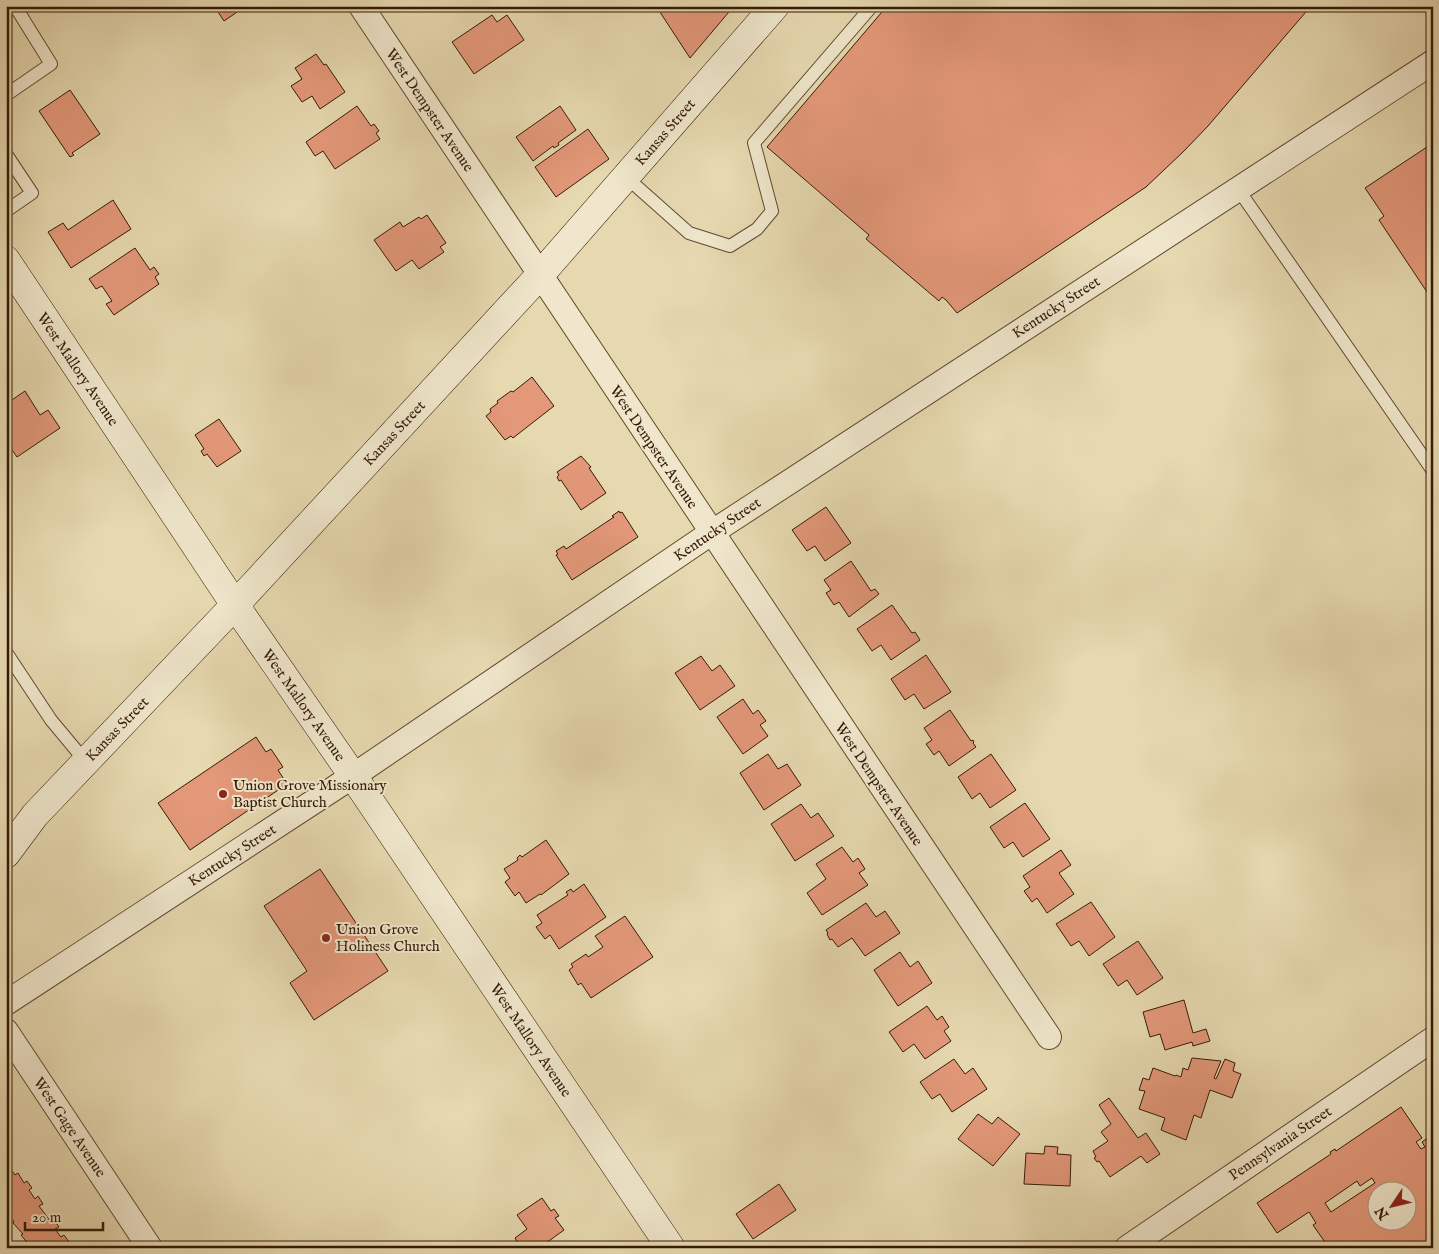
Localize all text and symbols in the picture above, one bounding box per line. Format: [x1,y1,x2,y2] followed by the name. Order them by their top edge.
[381,45,478,176] street label: West Dempster Avenue
[631,95,700,170] street label: Kansas Street
[1009,272,1104,343] street label: Kentucky Street
[33,309,123,430] street label: West Mallory Avenue
[605,382,702,513] street label: West Dempster Avenue
[359,397,430,470] street label: Kansas Street
[670,493,764,566] street label: Kentucky Street
[258,645,350,765] street label: West Mallory Avenue
[82,693,153,766] street label: Kansas Street
[830,719,927,850] street label: West Dempster Avenue
[233,776,387,812] place label: Union Grove Missionary Baptist Church
[217,788,229,800] marker: Union Grove Missionary Baptist Church
[185,820,280,891] street label: Kentucky Street
[336,920,440,956] place label: Union Grove Holiness Church
[320,932,332,944] marker: Union Grove Holiness Church
[486,980,576,1101] street label: West Mallory Avenue
[29,1074,110,1181] street label: West Gage Avenue
[1225,1102,1335,1185] street label: Pennsylvania Street
[1366,1182,1416,1232] north arrow
[25,1199,102,1231] scale bar
[1371,1203,1394,1224] text: N
[32,1208,62,1227] text: 20 m

